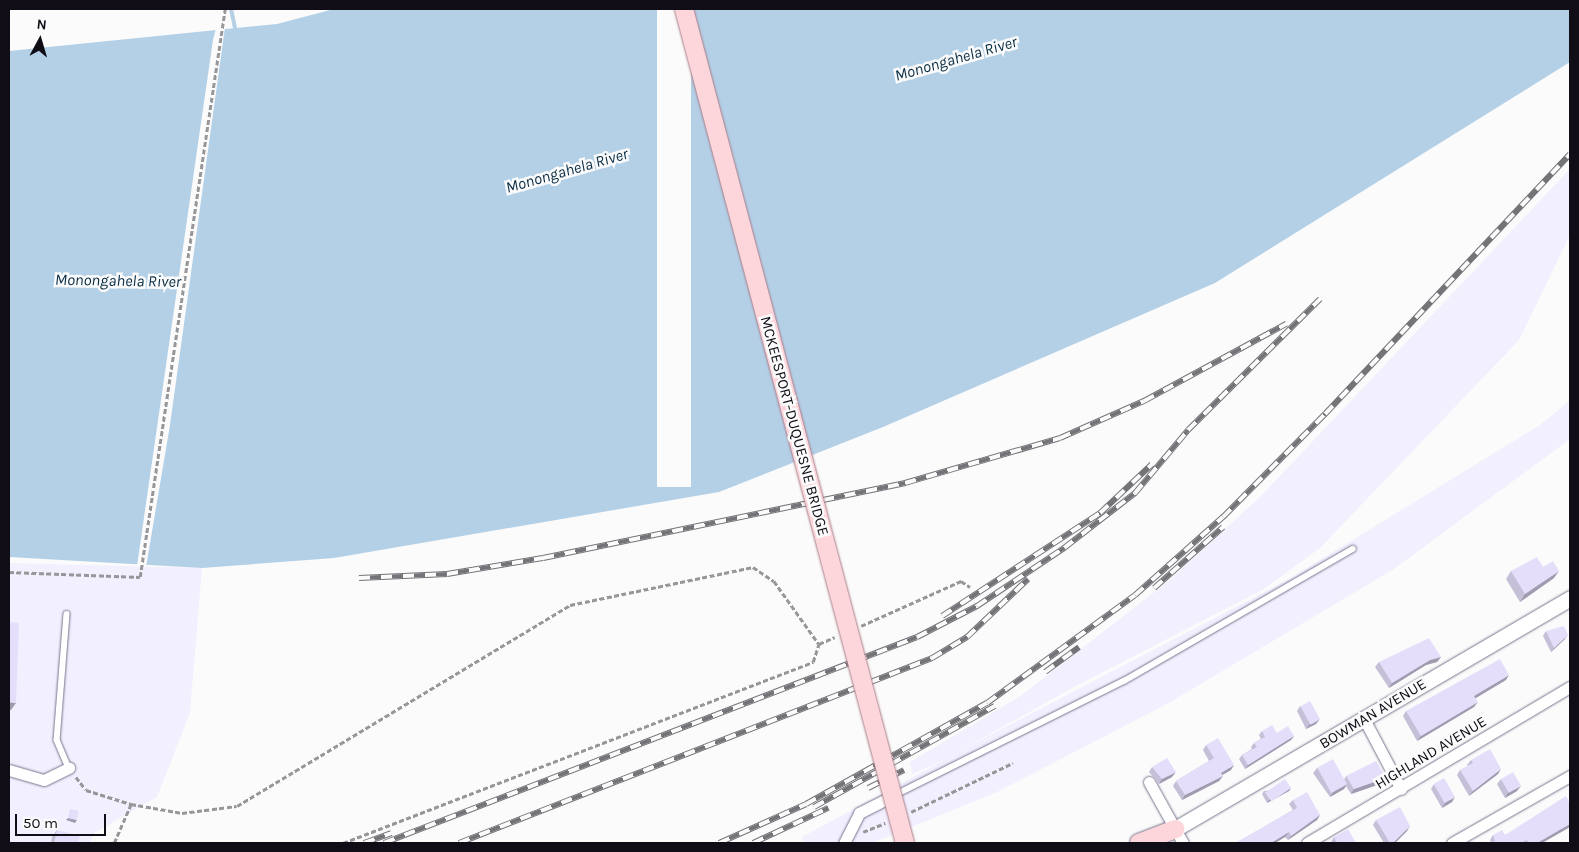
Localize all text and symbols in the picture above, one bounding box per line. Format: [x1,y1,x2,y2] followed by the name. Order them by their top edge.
[15,15,65,65] north arrow
[36,16,47,34] text: N
[893,32,1019,86] water label: Monongahela River
[504,144,630,198] water label: Monongahela River
[55,270,181,292] water label: Monongahela River
[756,314,832,538] street label: MCKEESPORT-DUQUESNE BRIDGE
[1316,675,1430,753] street label: BOWMAN AVENUE
[1372,713,1490,793] street label: HIGHLAND AVENUE
[18,804,109,836] scale bar
[23,814,58,832] text: 50 m

